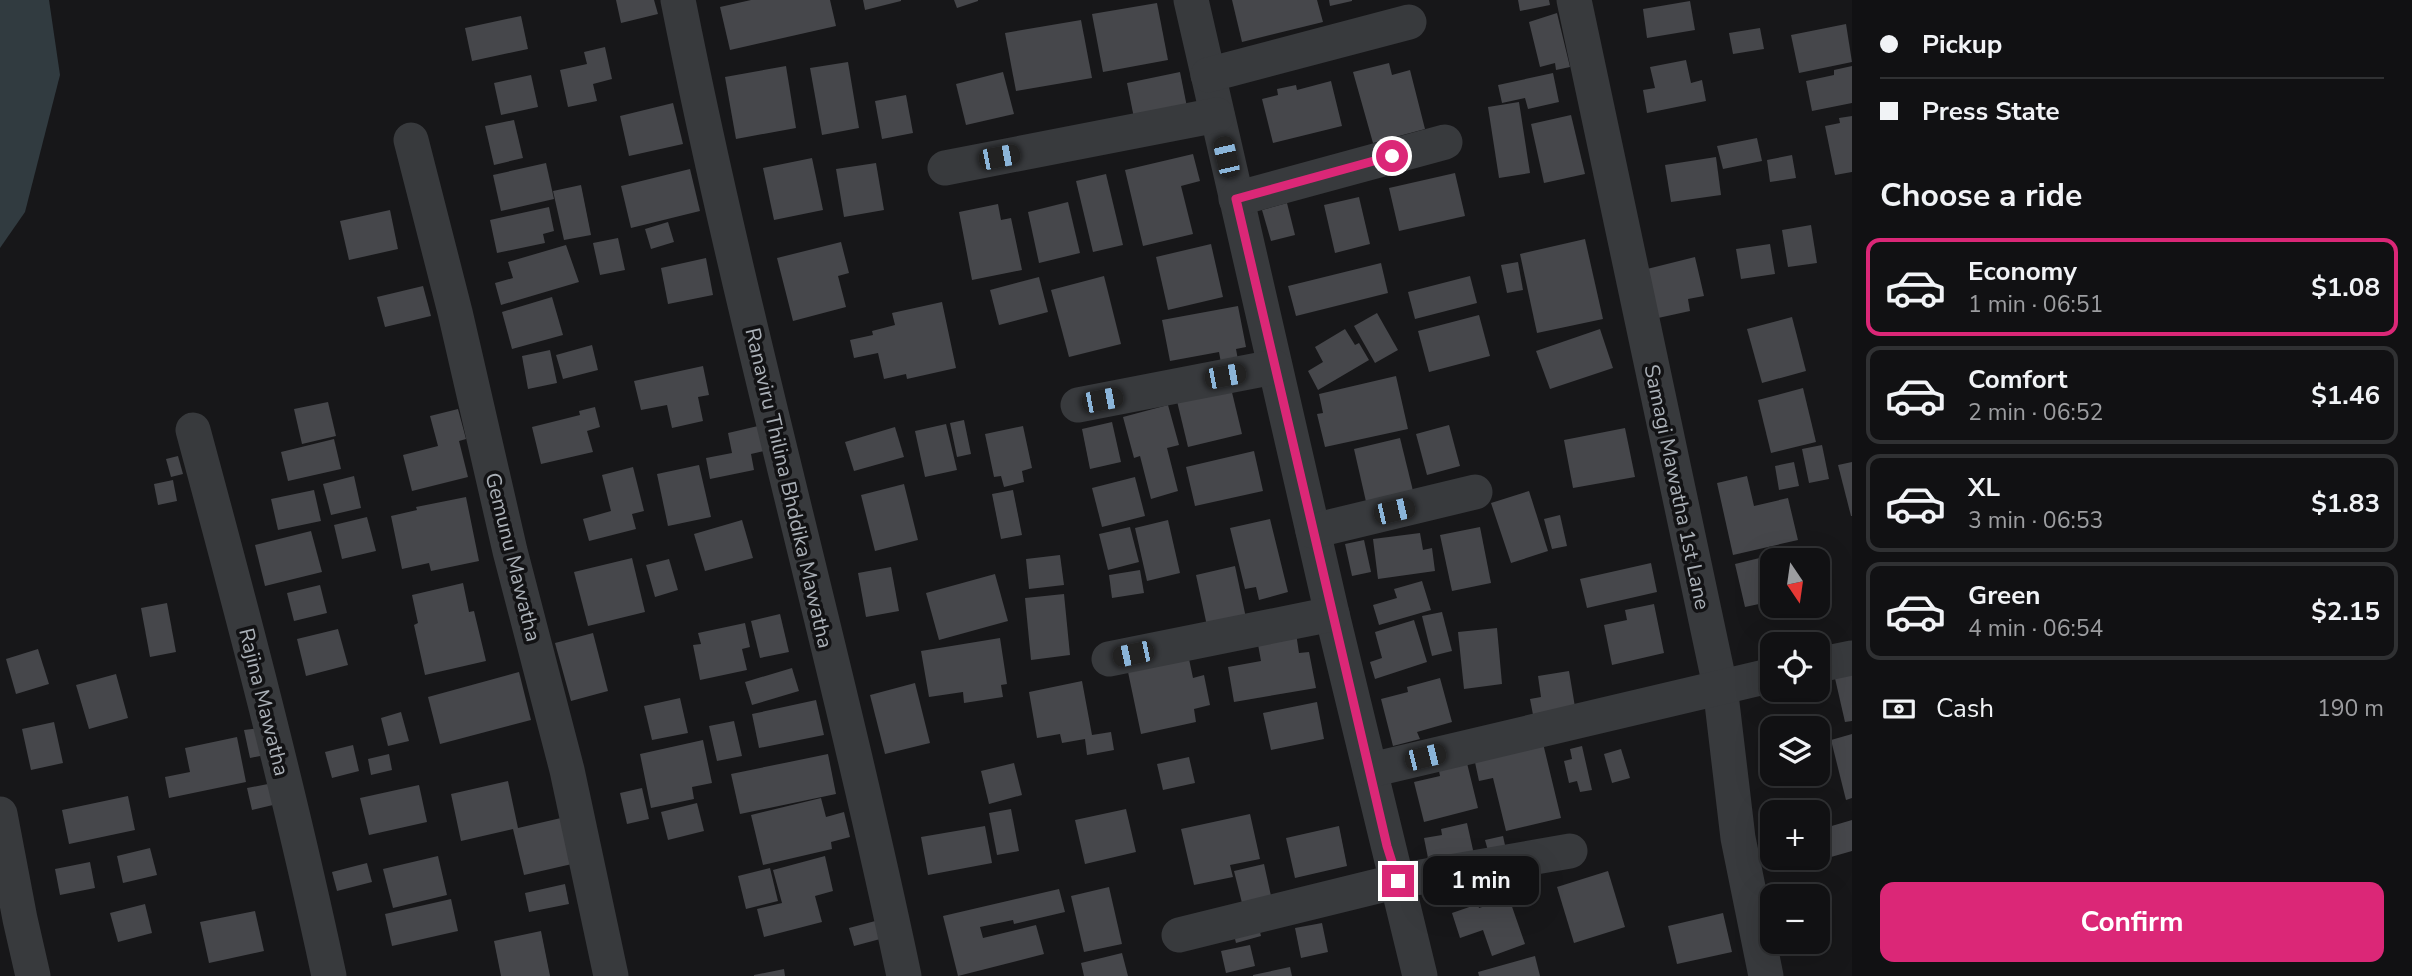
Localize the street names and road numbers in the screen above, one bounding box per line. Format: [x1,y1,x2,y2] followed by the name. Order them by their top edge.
[738,325,840,651] street label: Ranaviru Thilina Bhddika Mawatha
[1637,362,1717,612] street label: Samagi Mawatha 1st Lane
[478,470,548,644] street label: Gemunu Mawatha
[232,625,296,779] street label: Rajina Mawatha

